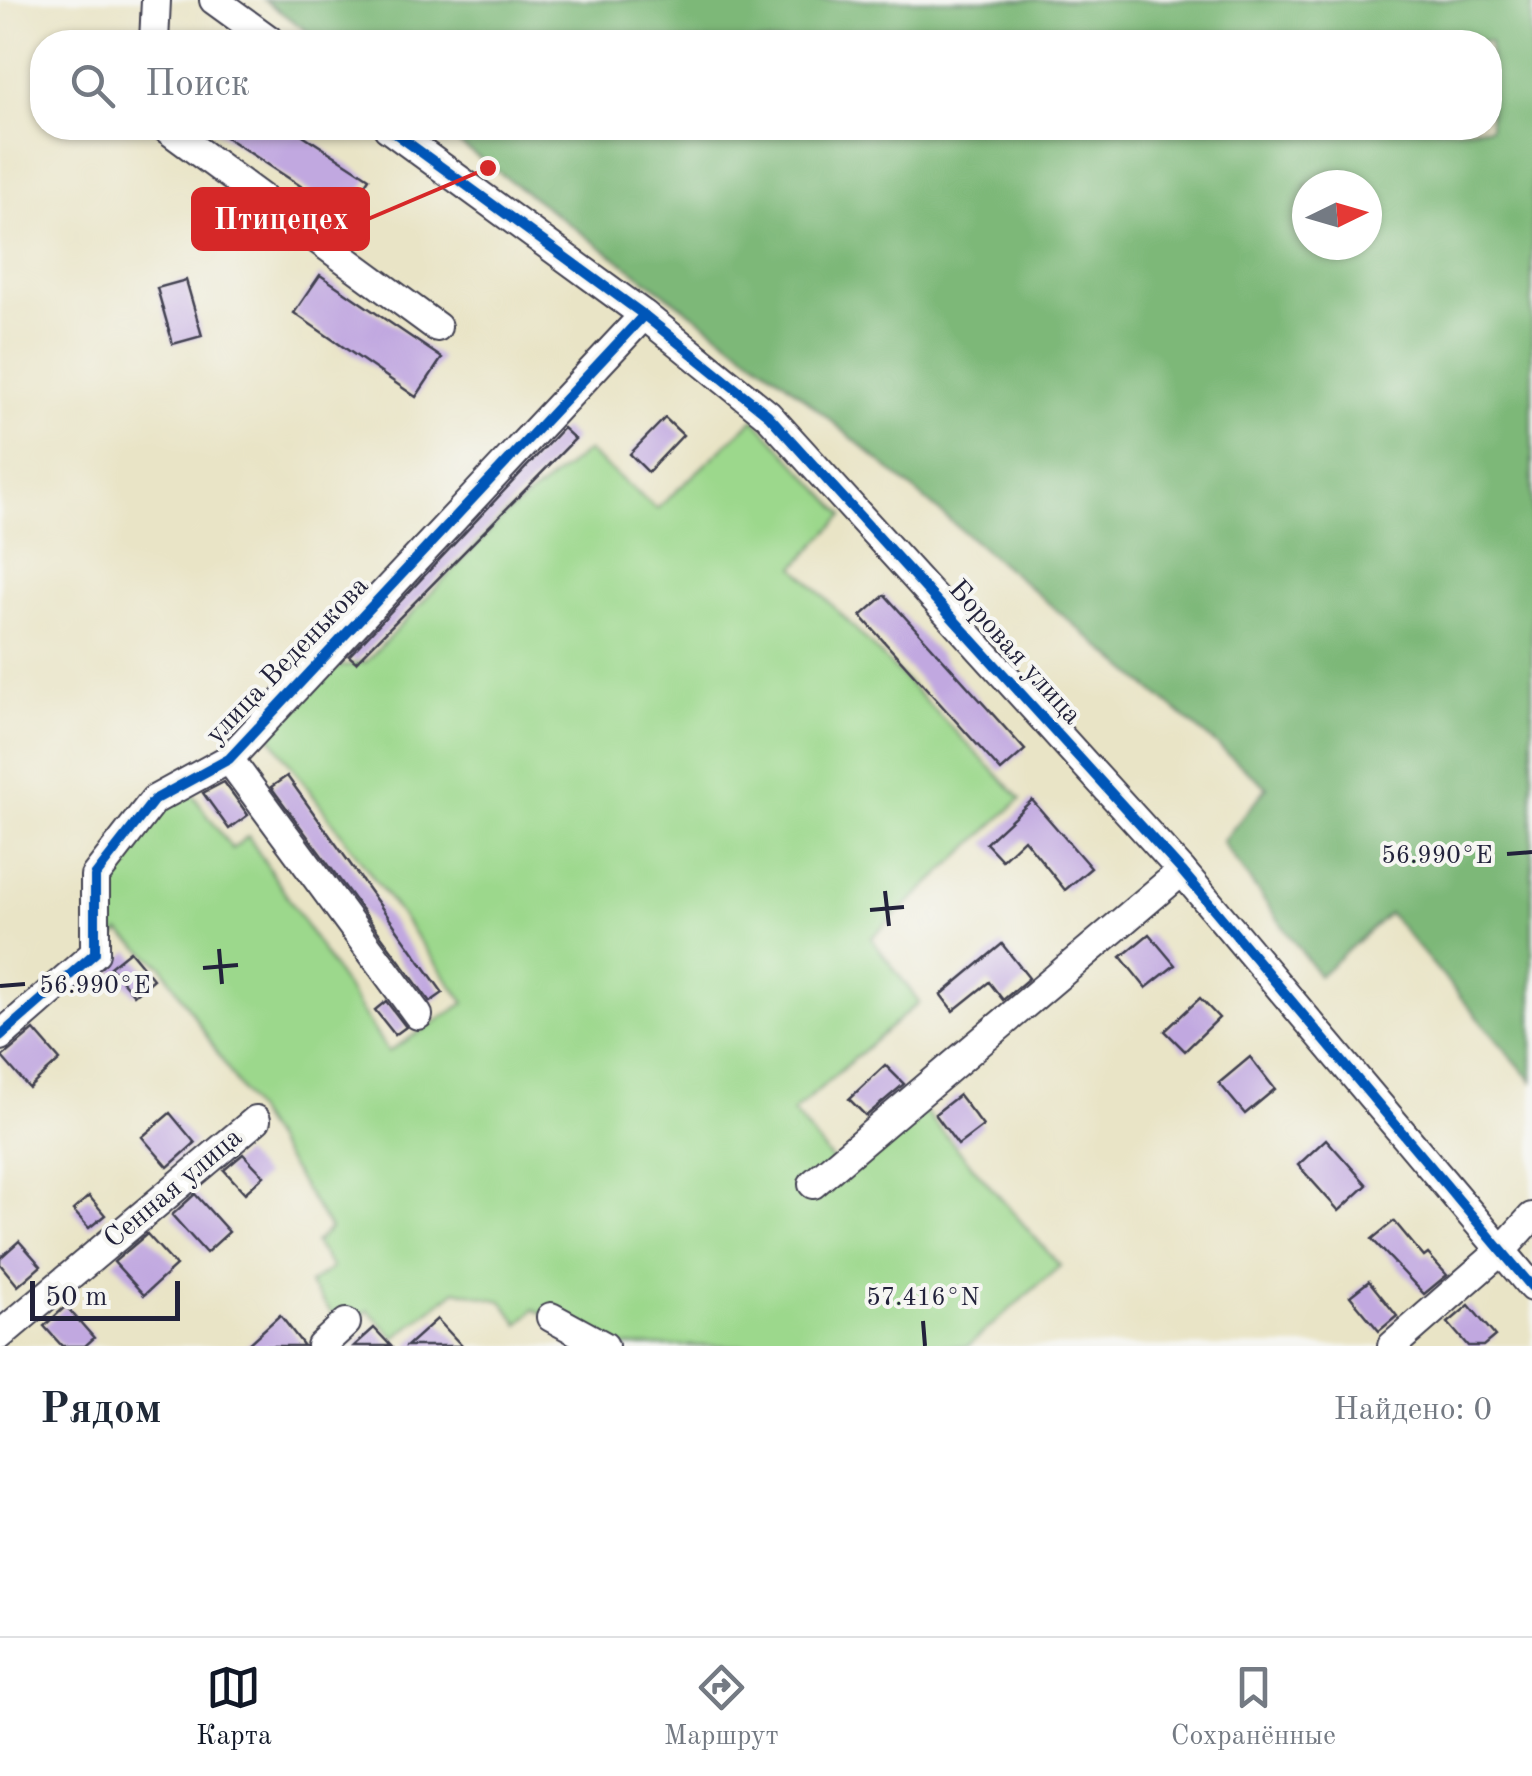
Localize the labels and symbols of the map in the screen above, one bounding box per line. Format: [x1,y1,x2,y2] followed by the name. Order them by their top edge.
[1292,170,1382,260] north arrow
[193,189,368,249] callout: Птицецех
[213,206,349,236] text: Птицецех
[201,572,375,750] street label: улица Веденькова
[942,575,1086,731] street label: Боровая улица
[1381,844,1493,869] text: 56.990°E
[39,974,151,999] text: 56.990°E
[100,1123,248,1254] street label: Сенная улица
[30,1276,180,1320] scale bar
[866,1286,980,1311] text: 57.416°N

